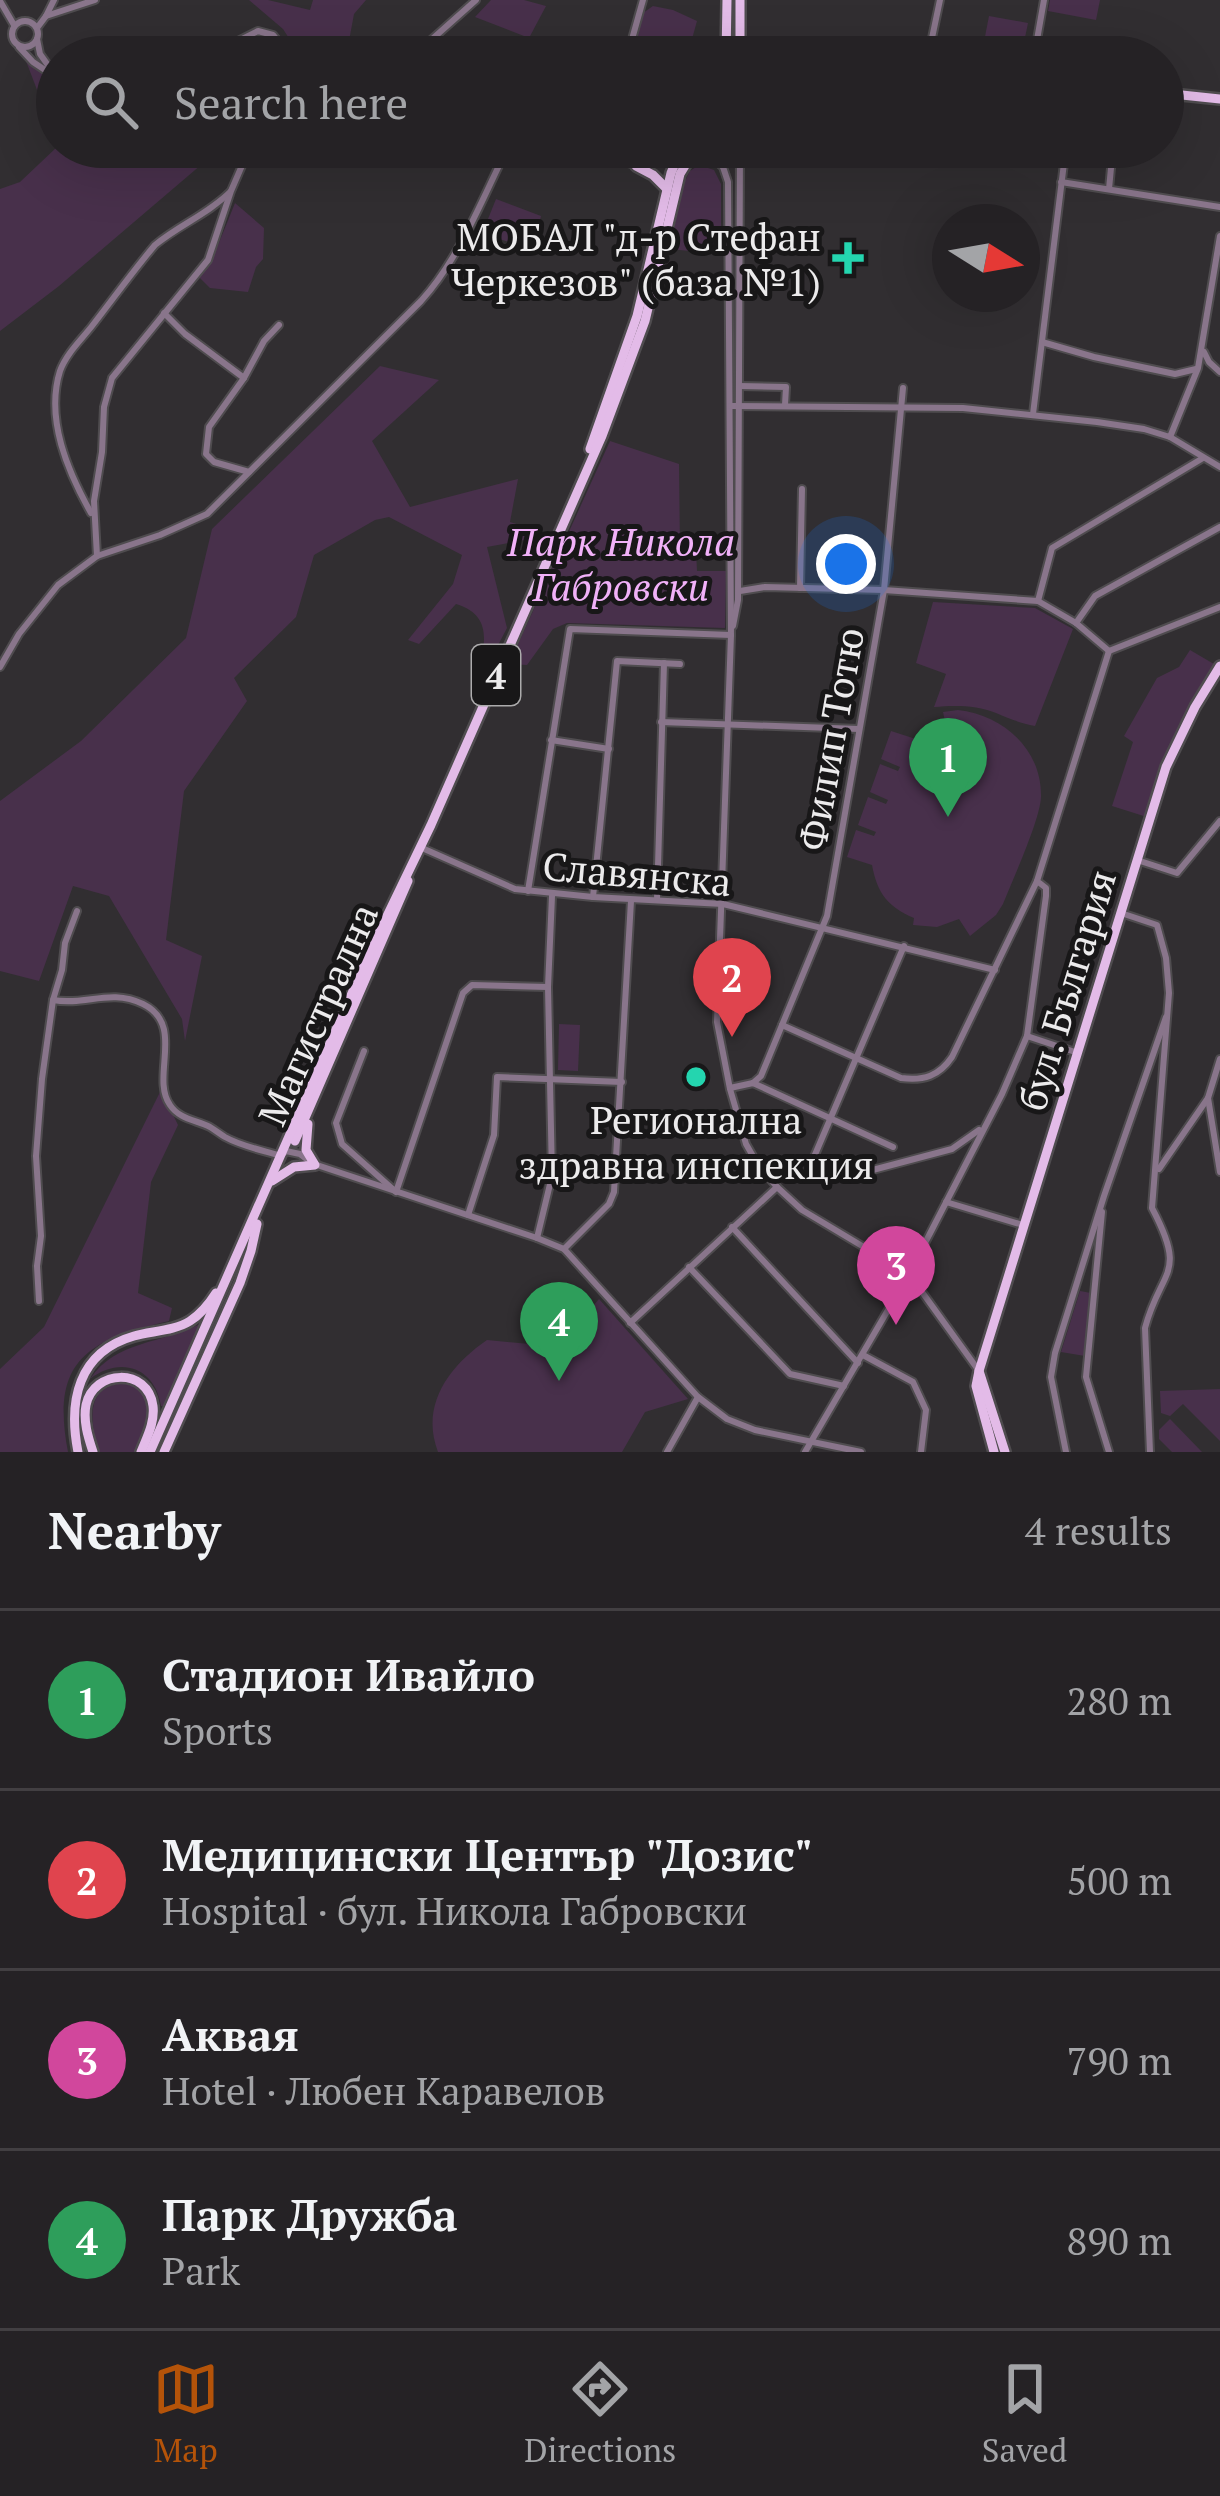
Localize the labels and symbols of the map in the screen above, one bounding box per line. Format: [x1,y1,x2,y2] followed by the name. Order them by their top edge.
[932,204,1040,312] north arrow
[451,210,821,307] place label: МОБАЛ "д-р Стефан Черкезов" (база №1)
[832,242,864,274] marker: МОБАЛ "д-р Стефан Черкезов" (база №1)
[506,515,735,612] park label: Парк Никола Габровски
[816,534,876,594] your location
[785,623,875,855] street label: Филип Тотю
[472,645,520,705] road number: 4
[909,718,987,817] pin: 1
[540,839,734,907] street label: Славянска
[1005,864,1127,1116] street label: бул. България
[245,895,389,1133] street label: Магистрална
[693,938,771,1037] pin: 2
[683,1064,709,1090] marker: Регионална здравна инспекция
[518,1093,874,1190] place label: Регионална здравна инспекция
[857,1226,935,1325] pin: 3
[520,1282,598,1381] pin: 4

